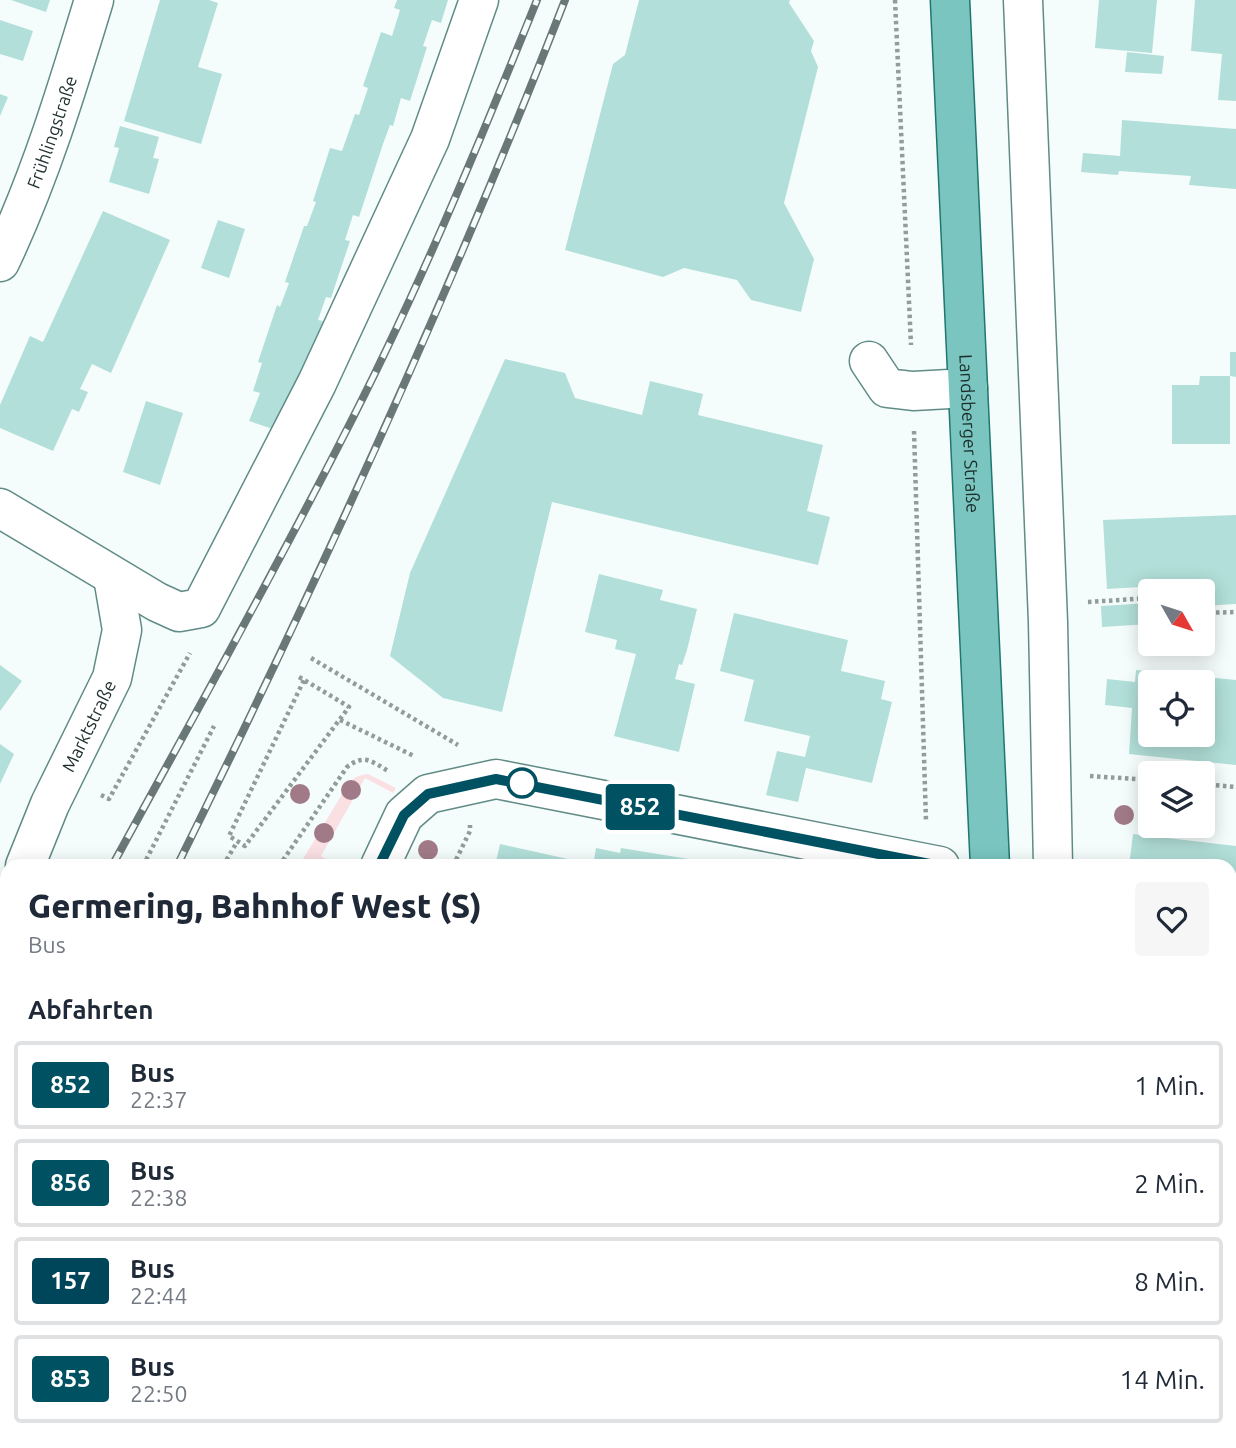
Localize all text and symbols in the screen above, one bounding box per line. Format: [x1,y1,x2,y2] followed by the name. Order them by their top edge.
[23,73,80,191] street label: Frühlingstraße
[956,354,984,513] street label: Landsberger Straße
[1138,579,1214,656] north arrow
[1138,579,1215,838] map controls
[1138,670,1215,747] button: locate
[58,677,119,775] street label: Marktstraße
[1138,761,1215,838] button: layers
[507,768,537,798] unlabelled marker
[600,784,680,830] line badge: 852
[620,793,660,820] text: 852
[1135,882,1209,956] button: heart
[28,887,482,924] text: Germering, Bahnhof West (S)
[28,932,66,957] text: Bus
[28,995,153,1024] text: Abfahrten
[130,1058,175,1087] text: Bus
[50,1071,91,1098] text: 852
[1134,1071,1205,1100] text: 1 Min.
[130,1087,188,1112] text: 22:37
[130,1156,175,1185] text: Bus
[50,1169,91,1196] text: 856
[1134,1169,1205,1198] text: 2 Min.
[130,1185,188,1210] text: 22:38
[130,1254,175,1283] text: Bus
[50,1267,91,1294] text: 157
[1134,1267,1205,1296] text: 8 Min.
[130,1283,188,1308] text: 22:44
[130,1352,175,1381] text: Bus
[50,1365,91,1392] text: 853
[1120,1365,1205,1394] text: 14 Min.
[130,1381,188,1406] text: 22:50

